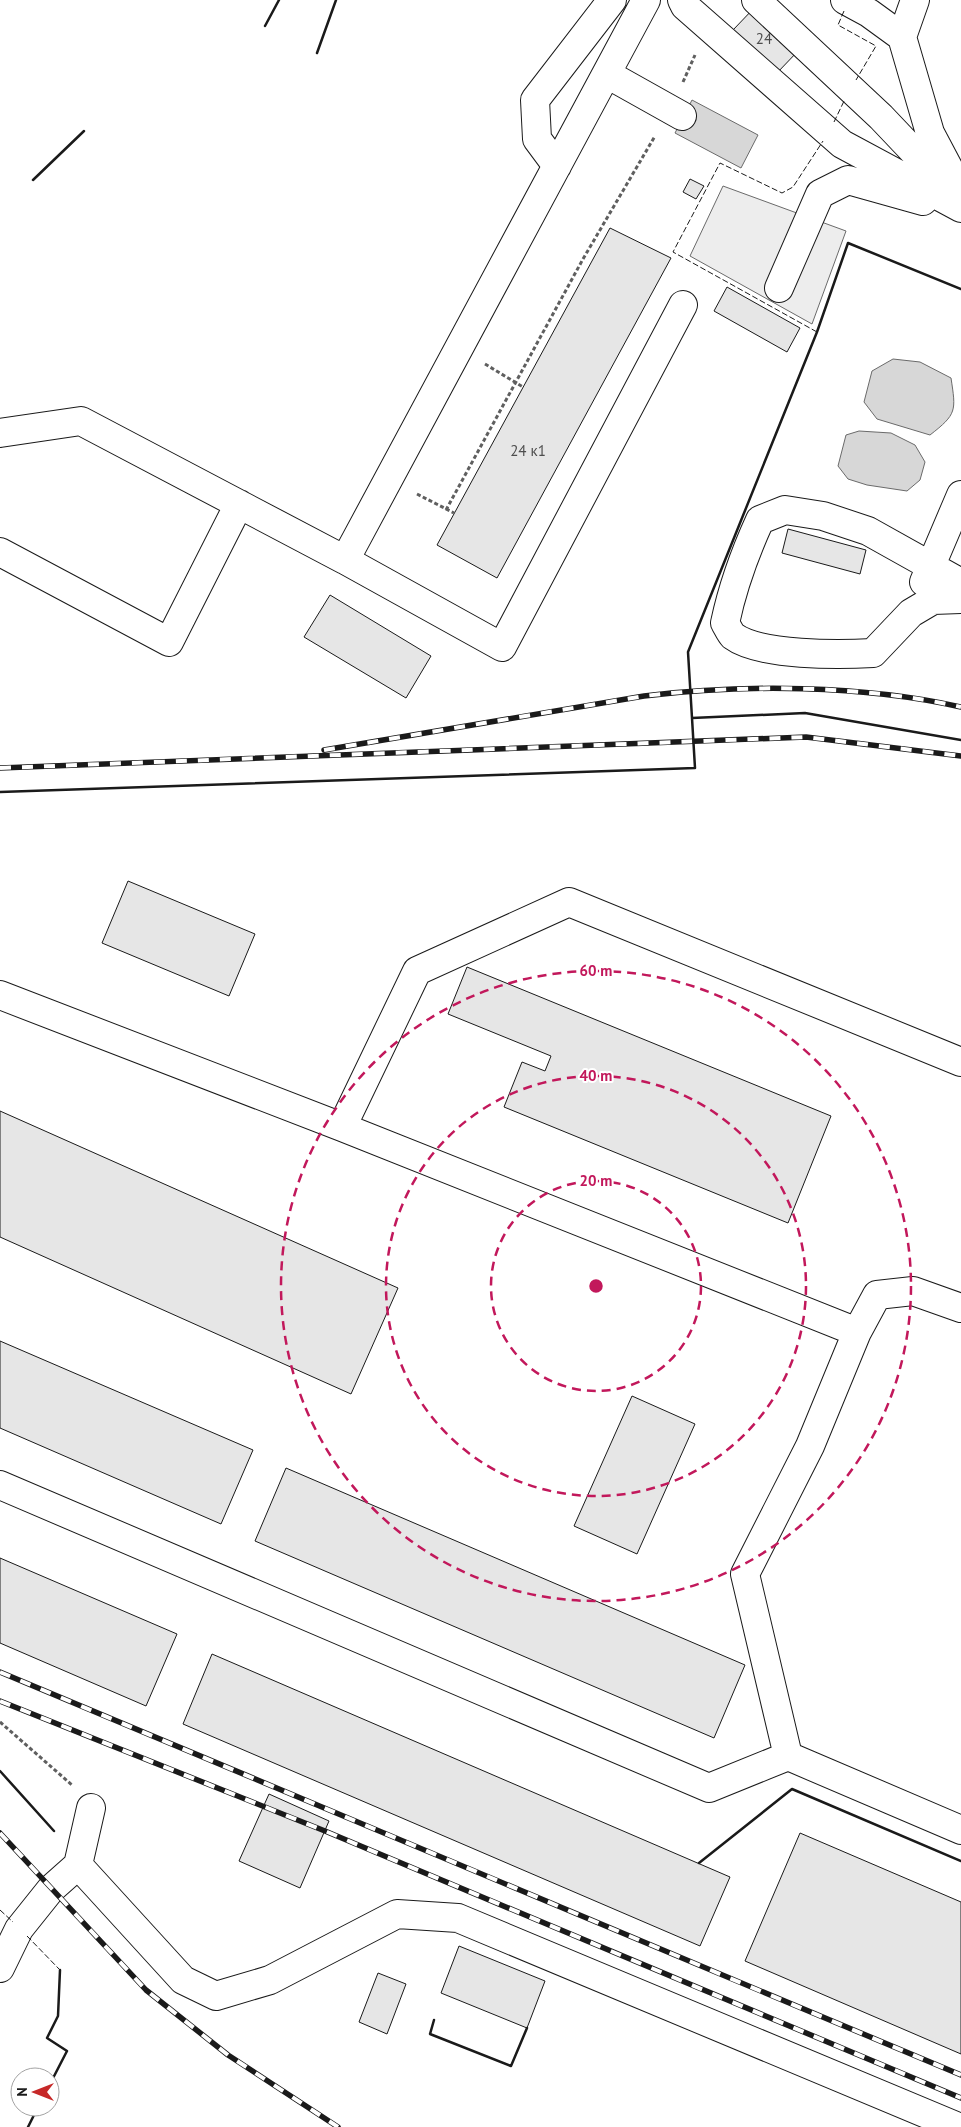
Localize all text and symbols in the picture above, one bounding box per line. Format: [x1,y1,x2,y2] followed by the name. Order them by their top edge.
[756,29,772,48] house number: 24
[510,441,546,460] house number: 24 к1
[580,961,612,980] text: 60 m
[580,1066,612,1085] text: 40 m
[580,1171,612,1190] text: 20 m
[587,1277,605,1295] centre of rings
[10,2067,60,2117] north arrow
[13,2087,31,2097] text: N

